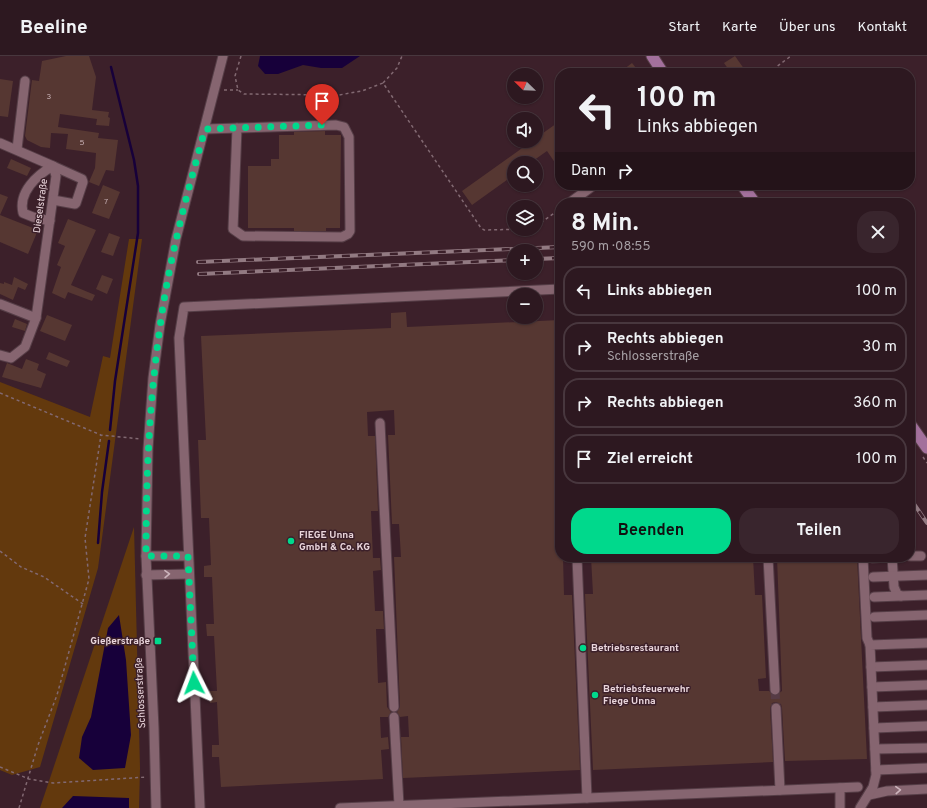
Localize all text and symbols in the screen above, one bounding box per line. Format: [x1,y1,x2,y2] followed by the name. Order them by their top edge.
[20,16,88,40] text: Beeline
[668,19,700,36] text: Start
[722,19,757,36] text: Karte
[779,19,836,36] text: Über uns
[858,19,907,36] text: Kontakt
[507,68,543,104] north arrow
[507,68,543,324] map controls
[637,81,717,117] text: 100 m
[305,84,339,125] pin
[571,84,623,136] icon: left
[311,90,333,112] icon: arrive
[47,92,52,102] house number: 3
[507,112,543,148] button: sound
[637,116,758,139] text: Links abbiegen
[80,138,85,148] house number: 5
[507,156,543,192] button: search
[614,160,636,182] icon: right
[571,162,606,181] text: Dann
[31,178,51,234] street label: Dieselstraße
[104,197,108,207] house number: 7
[507,200,543,236] button: layers
[571,209,639,239] text: 8 Min.
[857,211,899,253] button: close
[571,239,650,255] text: 590 m · 08:55
[507,244,543,280] button: +
[573,280,595,302] icon: left
[607,282,712,301] text: Links abbiegen
[856,282,897,301] text: 100 m
[507,288,543,324] button: −
[607,330,724,349] text: Rechts abbiegen
[573,336,595,358] icon: right
[862,338,897,357] text: 30 m
[607,349,699,365] text: Schlosserstraße
[573,392,595,414] icon: right
[607,394,724,413] text: Rechts abbiegen
[853,394,897,413] text: 360 m
[573,448,595,470] icon: arrive
[607,450,693,469] text: Ziel erreicht
[856,450,897,469] text: 100 m
[571,508,731,554] button: Beenden
[739,508,899,554] button: Teilen
[299,529,370,554] place label: FIEGE Unna GmbH & Co. KG
[286,536,296,546] marker: FIEGE Unna GmbH & Co. KG
[164,570,170,578] one-way arrow
[90,635,150,648] place label: Gießerstraße
[153,636,163,646] marker: Gießerstraße
[591,642,679,655] place label: Betriebsrestaurant
[578,643,588,653] marker: Betriebsrestaurant
[133,657,149,729] street label: Schlosserstraße
[173,662,215,704] position arrow
[603,683,691,708] place label: Betriebsfeuerwehr Fiege Unna
[590,690,600,700] marker: Betriebsfeuerwehr Fiege Unna
[895,786,901,795] one-way arrow

